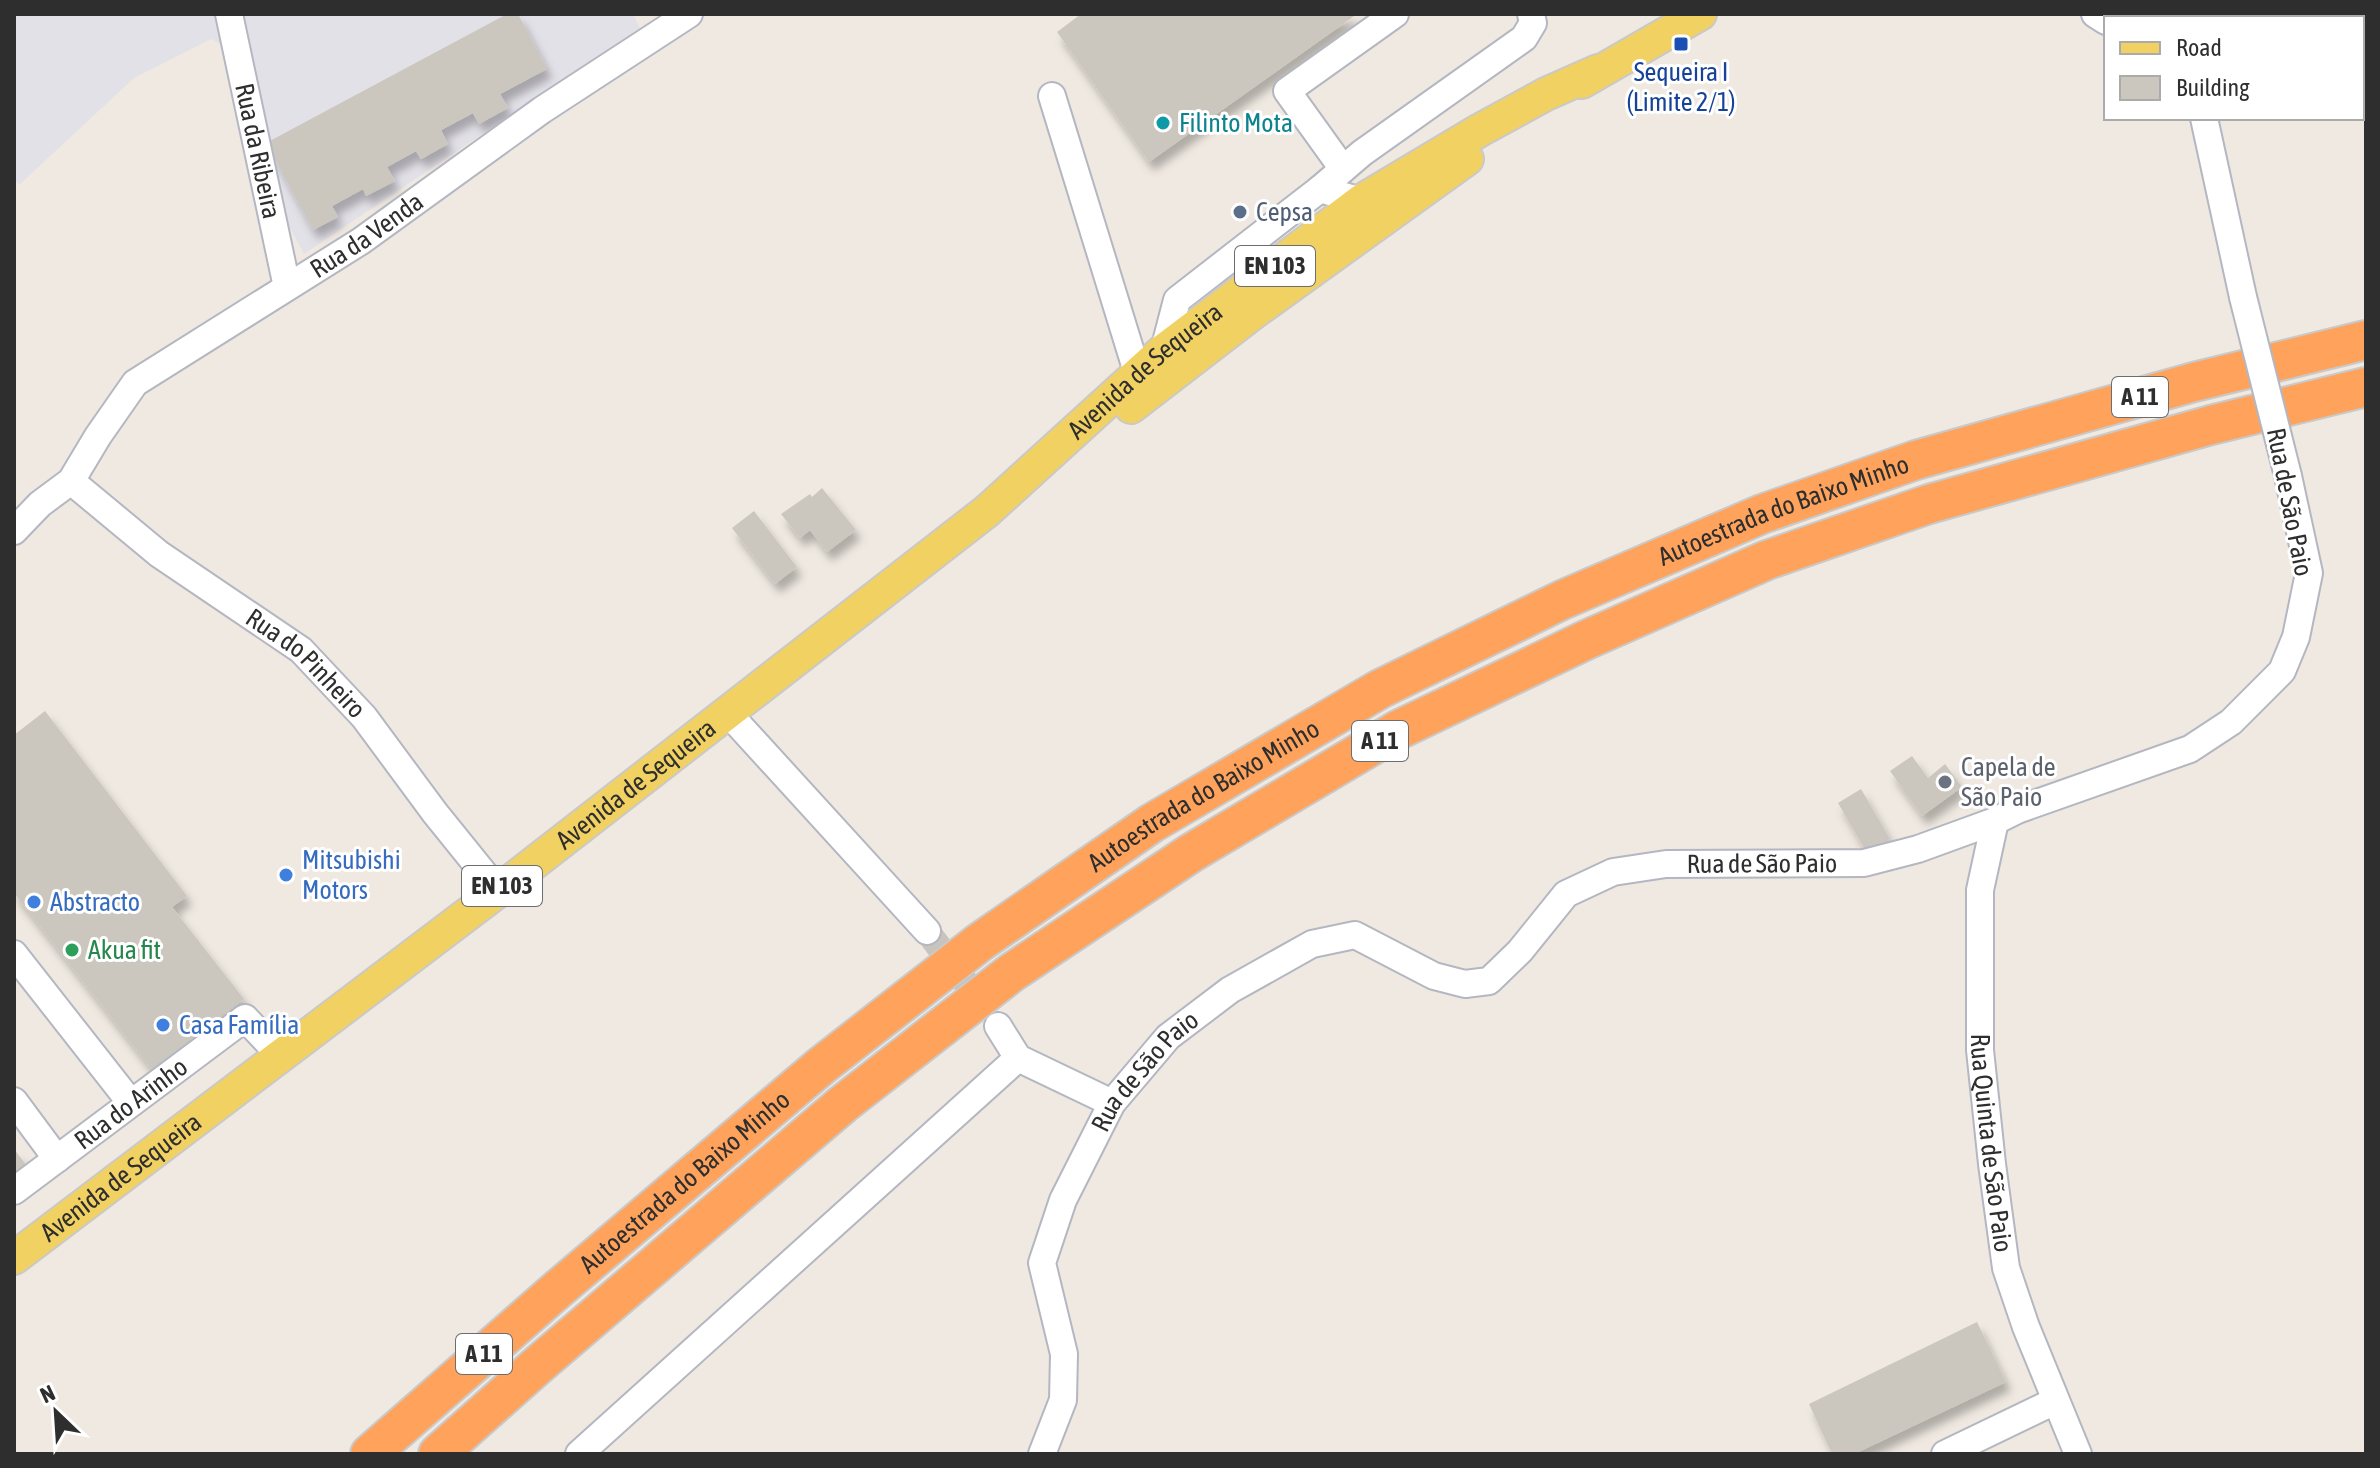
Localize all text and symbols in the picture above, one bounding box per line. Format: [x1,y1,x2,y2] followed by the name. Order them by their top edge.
[2104,16,2364,120] legend
[2176,34,2222,61] text: Road
[1672,35,1690,53] marker: Sequeira I (Limite 2/1)
[1626,57,1736,117] place label: Sequeira I (Limite 2/1)
[2176,74,2250,101] text: Building
[229,81,287,221] street label: Rua da Ribeira
[1179,108,1293,138] place label: Filinto Mota
[1154,114,1172,132] marker: Filinto Mota
[305,186,429,284] street label: Rua da Venda
[1256,197,1313,227] place label: Cepsa
[1231,203,1249,221] marker: Cepsa
[1235,246,1315,286] road number: EN 103
[1062,296,1228,445] street label: Avenida de Sequeira
[2112,377,2168,417] road number: A 11
[2261,425,2319,579] street label: Rua de São Paio
[1654,449,1913,572] street label: Autoestrada do Baixo Minho
[240,602,372,724] street label: Rua do Pinheiro
[550,713,722,855] street label: Avenida de Sequeira
[1082,713,1324,878] street label: Autoestrada do Baixo Minho
[1352,721,1408,761] road number: A 11
[1961,752,2056,812] place label: Capela de São Paio
[1936,773,1954,791] marker: Capela de São Paio
[302,845,401,905] place label: Mitsubishi Motors
[1687,848,1837,879] street label: Rua de São Paio
[277,866,295,884] marker: Mitsubishi Motors
[462,866,542,906] road number: EN 103
[50,887,140,917] place label: Abstracto
[25,893,43,911] marker: Abstracto
[88,935,161,965] place label: Akua fit
[63,941,81,959] marker: Akua fit
[1085,1005,1204,1136] street label: Rua de São Paio
[179,1010,299,1040] place label: Casa Família
[154,1016,172,1034] marker: Casa Família
[1965,1033,2019,1254] street label: Rua Quinta de São Paio
[69,1052,193,1155] street label: Rua do Arinho
[573,1084,796,1279] street label: Autoestrada do Baixo Minho
[34,1107,207,1248] street label: Avenida de Sequeira
[456,1334,512,1374] road number: A 11
[16,1372,96,1452] north arrow
[36,1379,59,1408] text: N

